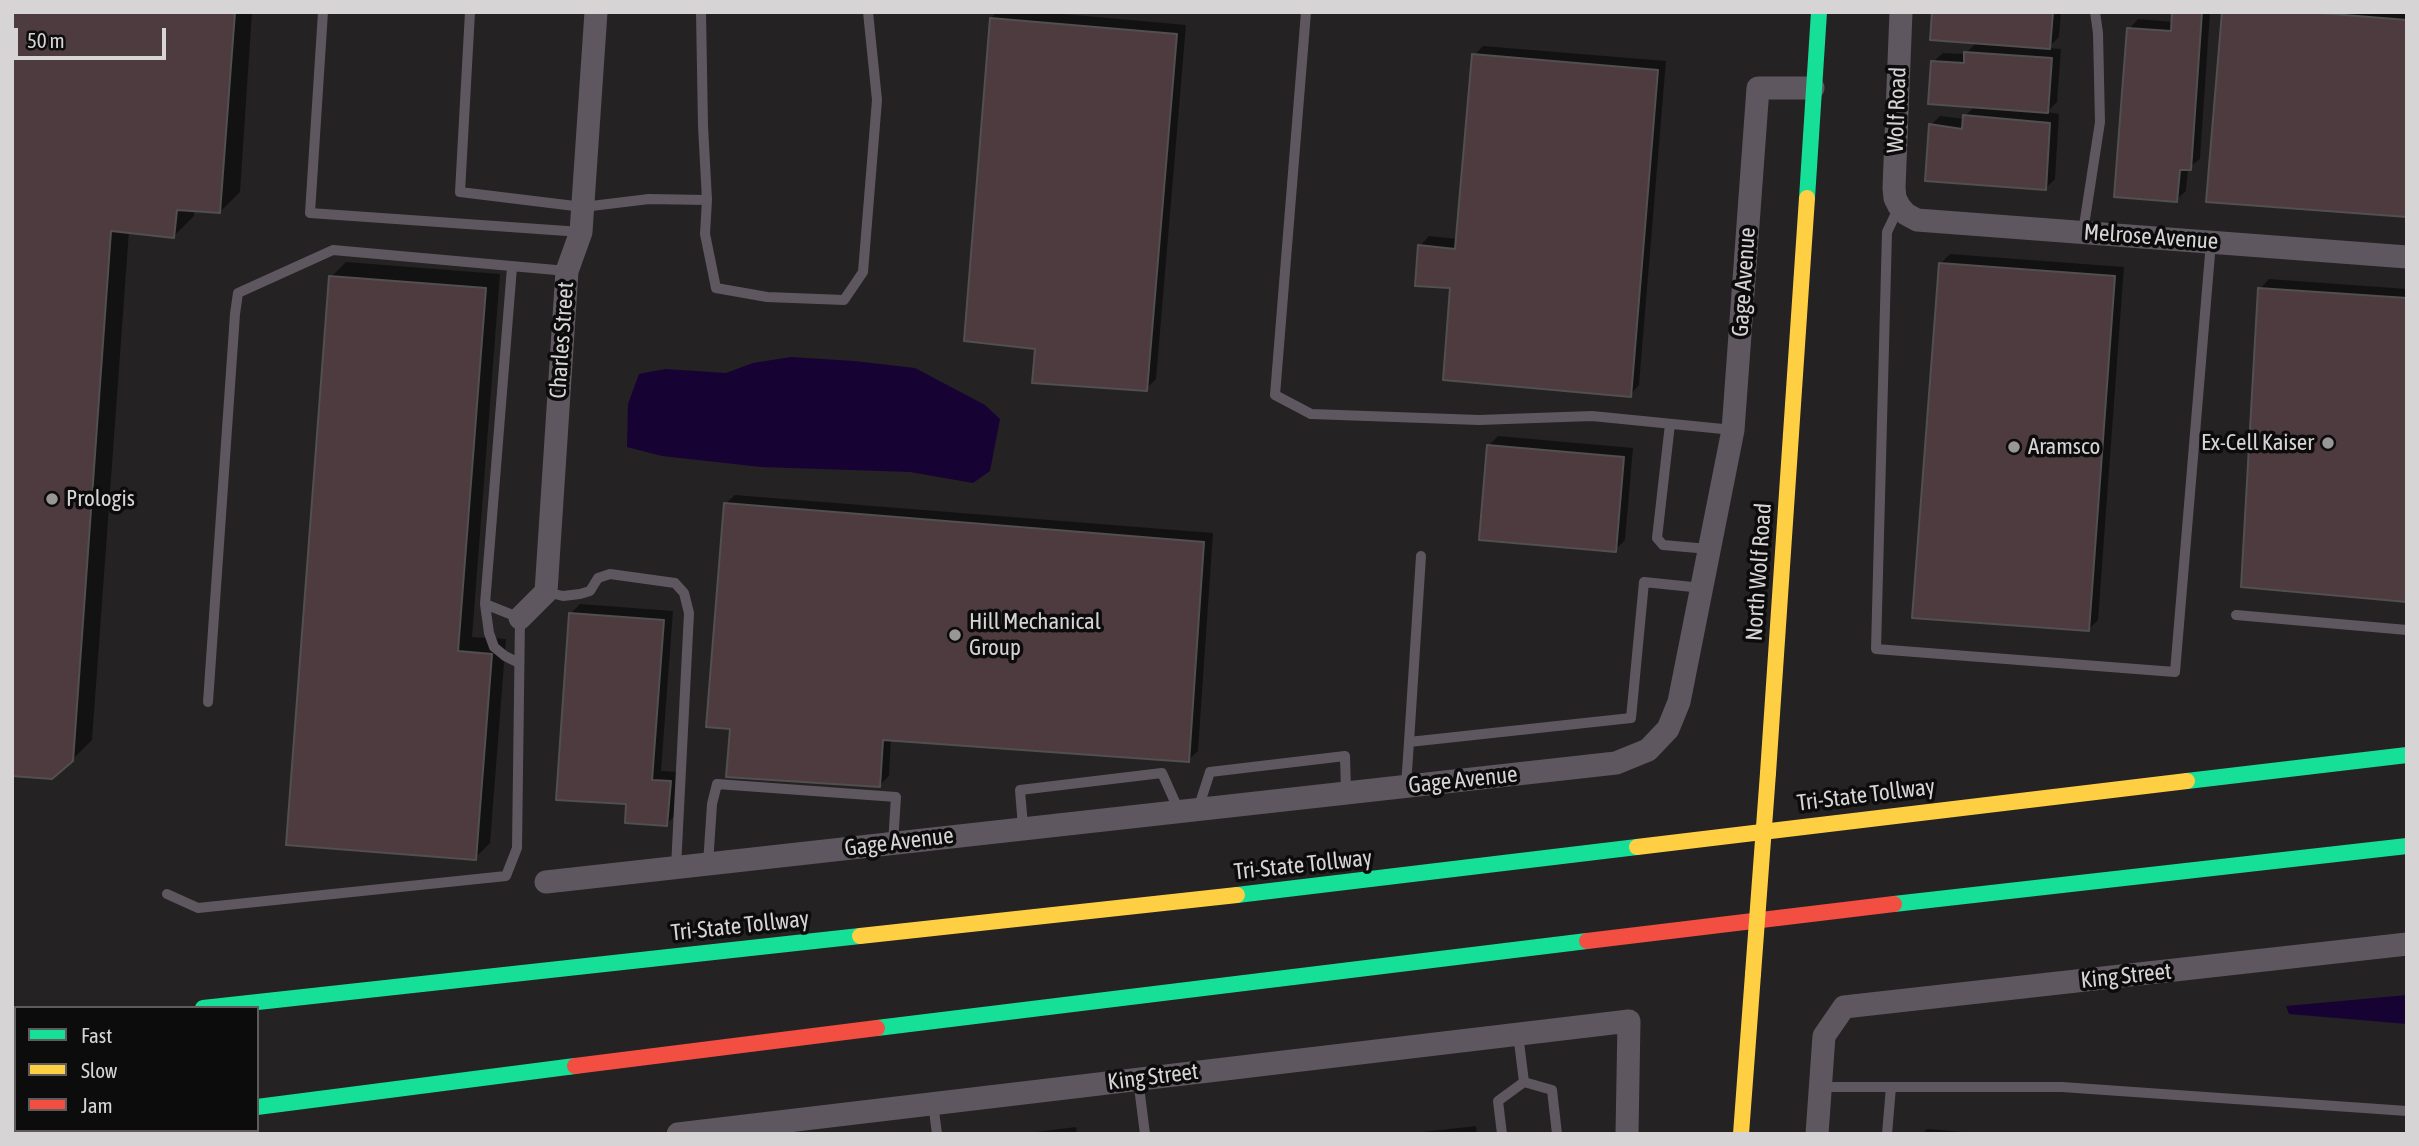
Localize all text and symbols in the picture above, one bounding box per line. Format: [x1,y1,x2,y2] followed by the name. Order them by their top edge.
[18,14,170,58] scale bar
[27,28,65,52] text: 50 m
[1882,66,1912,154] street label: Wolf Road
[2083,219,2219,255] street label: Melrose Avenue
[1726,226,1762,338] street label: Gage Avenue
[544,281,580,399] street label: Charles Street
[2201,429,2314,457] place label: Ex-Cell Kaiser
[2028,433,2100,461] place label: Aramsco
[2320,435,2336,451] marker: Ex-Cell Kaiser
[2006,439,2022,455] marker: Aramsco
[66,485,135,513] place label: Prologis
[44,491,60,507] marker: Prologis
[1740,502,1778,642] street label: North Wolf Road
[969,608,1101,662] place label: Hill Mechanical Group
[947,627,963,643] marker: Hill Mechanical Group
[1407,761,1519,799] street label: Gage Avenue
[1796,773,1936,817] street label: Tri-State Tollway
[843,822,955,862] street label: Gage Avenue
[1233,844,1373,886] street label: Tri-State Tollway
[670,905,810,947] street label: Tri-State Tollway
[2079,958,2173,994] street label: King Street
[14,1006,259,1132] legend
[81,1023,112,1047] text: Fast
[81,1058,117,1082] text: Slow
[1106,1058,1200,1096] street label: King Street
[81,1093,113,1117] text: Jam

